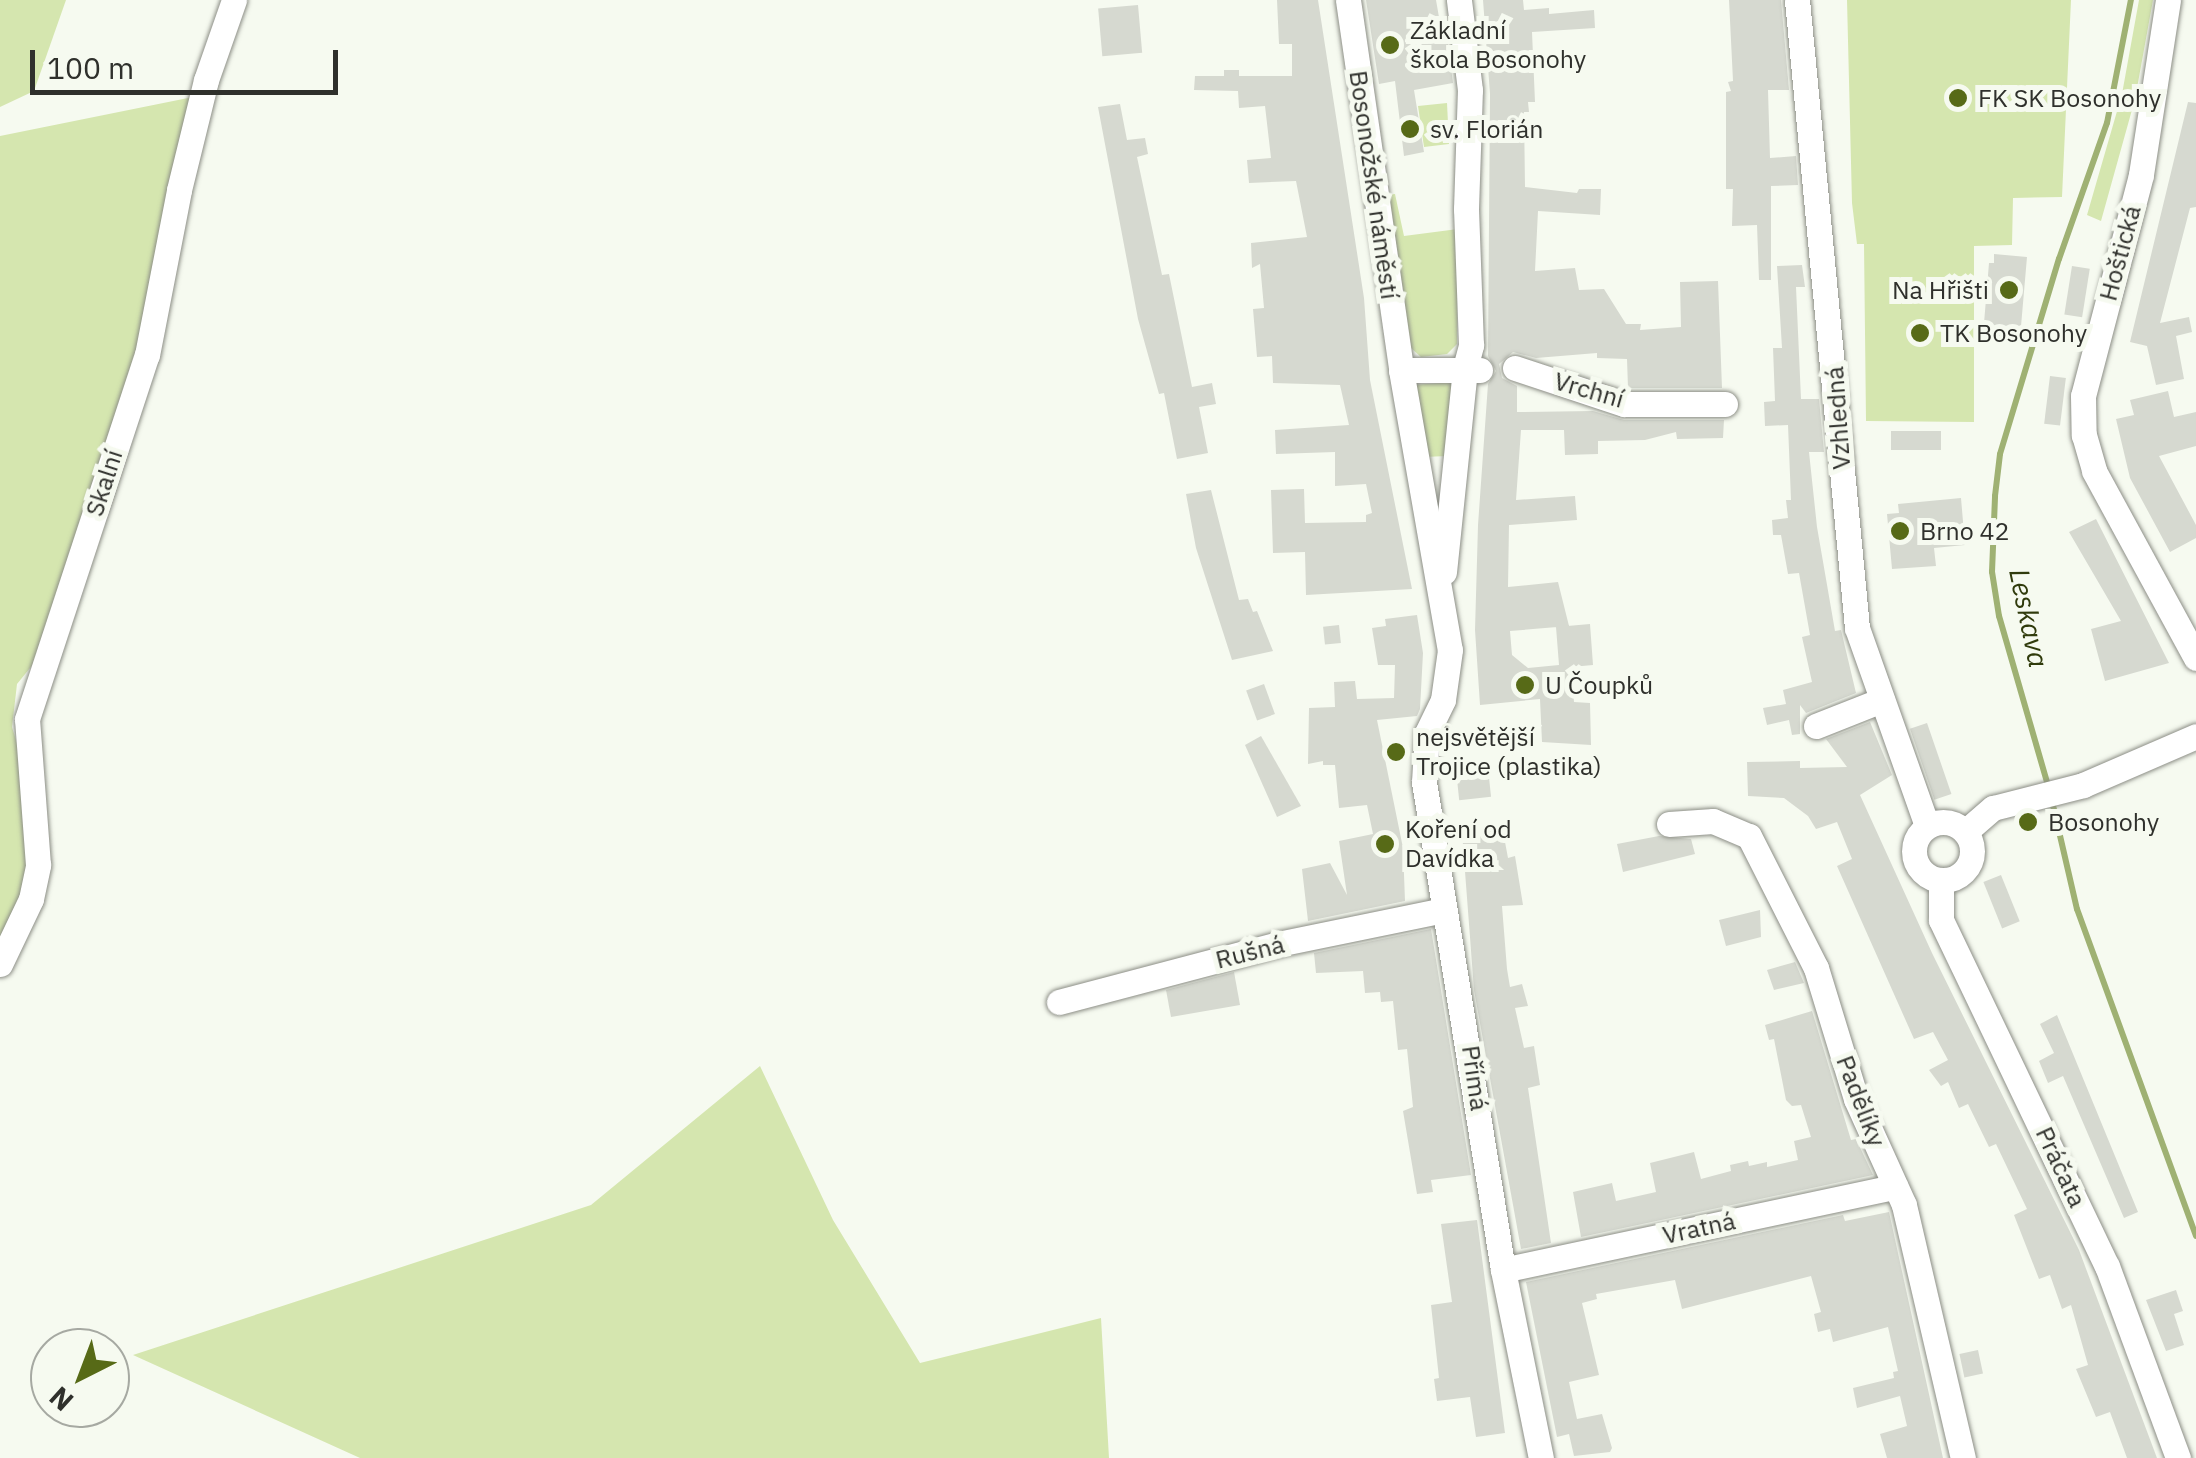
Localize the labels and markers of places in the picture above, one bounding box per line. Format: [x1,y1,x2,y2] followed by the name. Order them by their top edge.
[1410,16,1586,75] place label: Základní škola Bosonohy
[1379,34,1401,56] marker: Základní škola Bosonohy
[1978,83,2161,113] place label: FK SK Bosonohy
[1947,87,1969,109] marker: FK SK Bosonohy
[1430,114,1543,144] place label: sv. Florián
[1399,118,1421,140] marker: sv. Florián
[1892,275,1989,305] place label: Na Hřišti
[1998,279,2020,301] marker: Na Hřišti
[1940,318,2087,348] place label: TK Bosonohy
[1909,322,1931,344] marker: TK Bosonohy
[1920,516,2010,546] place label: Brno 42
[1889,520,1911,542] marker: Brno 42
[1545,670,1653,700] place label: U Čoupků
[1514,674,1536,696] marker: U Čoupků
[1416,723,1602,782] place label: nejsvětější Trojice (plastika)
[1385,741,1407,763] marker: nejsvětější Trojice (plastika)
[2048,807,2159,837] place label: Bosonohy
[2017,811,2039,833] marker: Bosonohy
[1405,815,1512,874] place label: Koření od Davídka
[1374,833,1396,855] marker: Koření od Davídka

